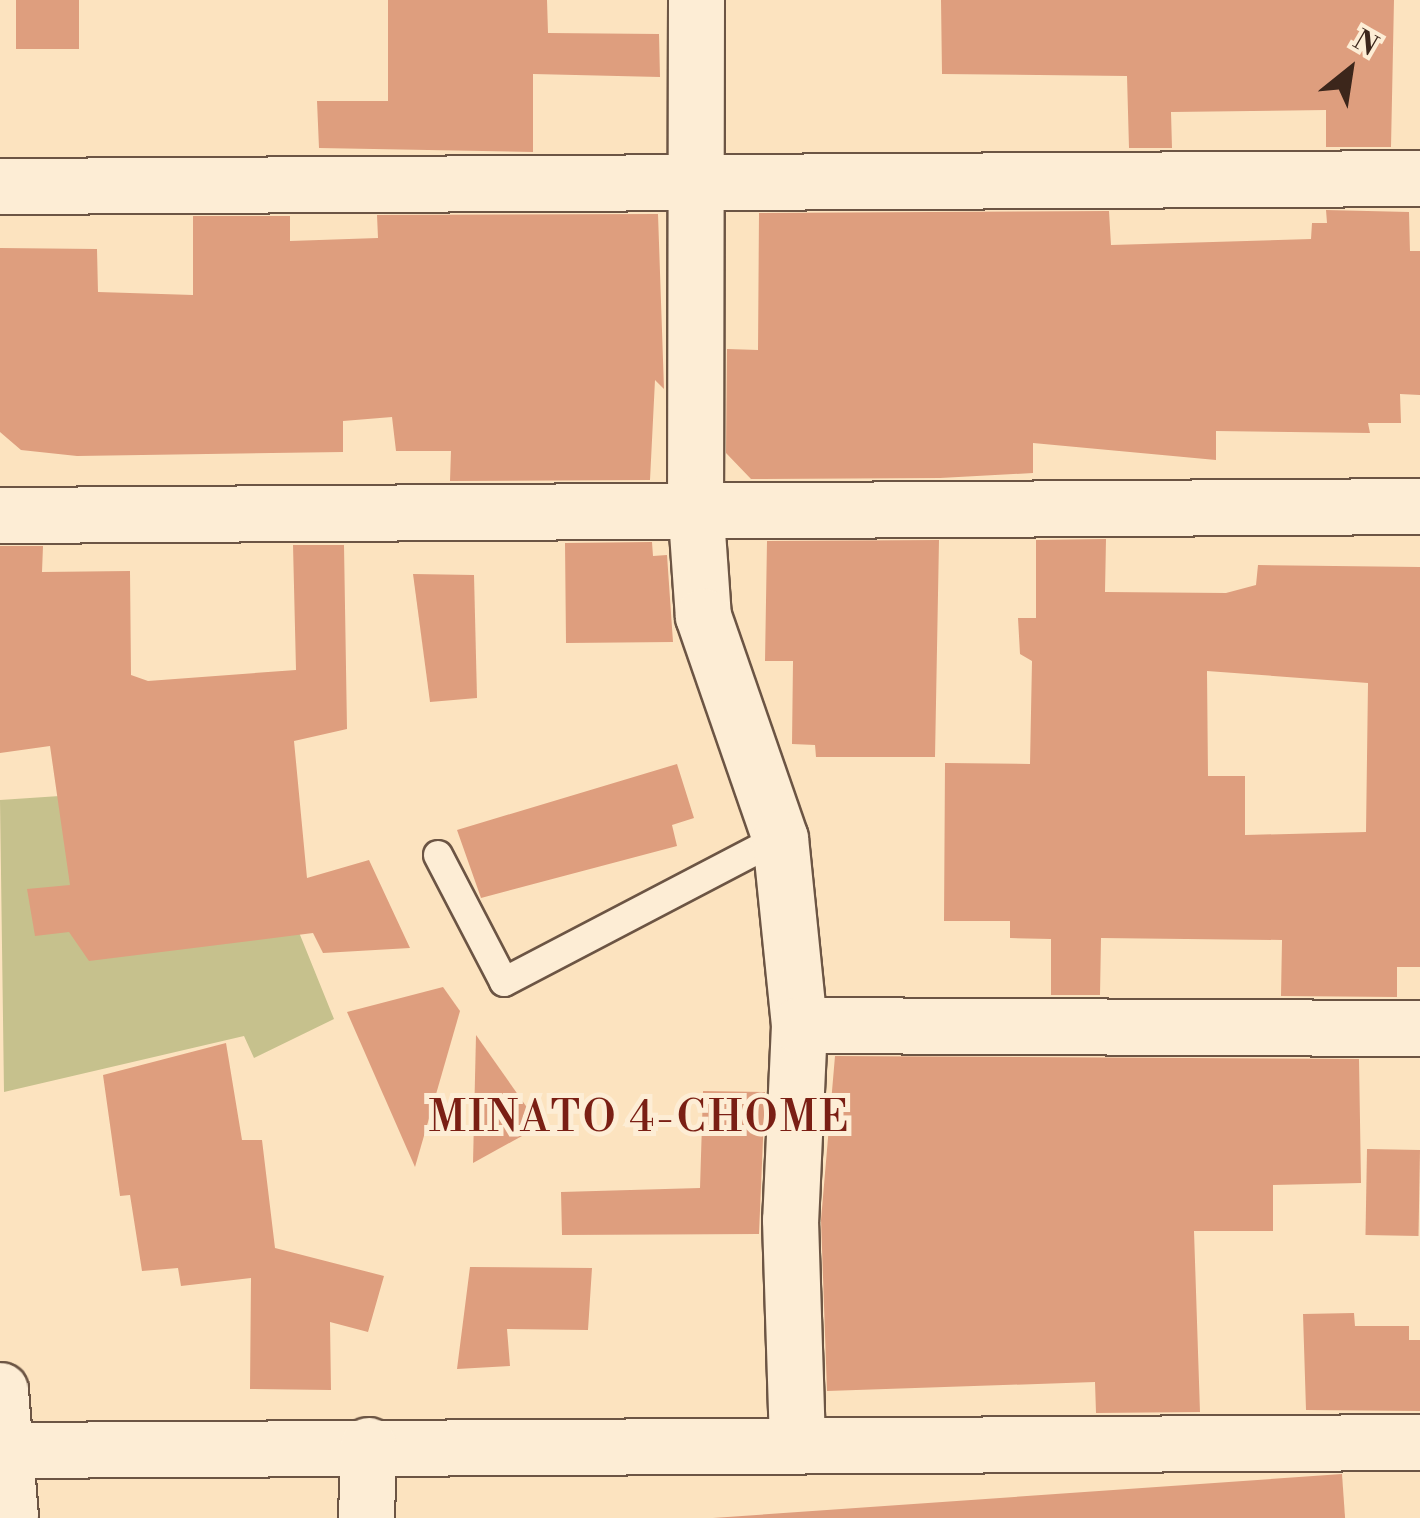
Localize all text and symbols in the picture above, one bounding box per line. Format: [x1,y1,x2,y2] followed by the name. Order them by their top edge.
[1300,20,1400,120] north arrow
[1347,23,1384,64] text: N
[429,1094,851,1144] district label: MINATO 4-CHOME

